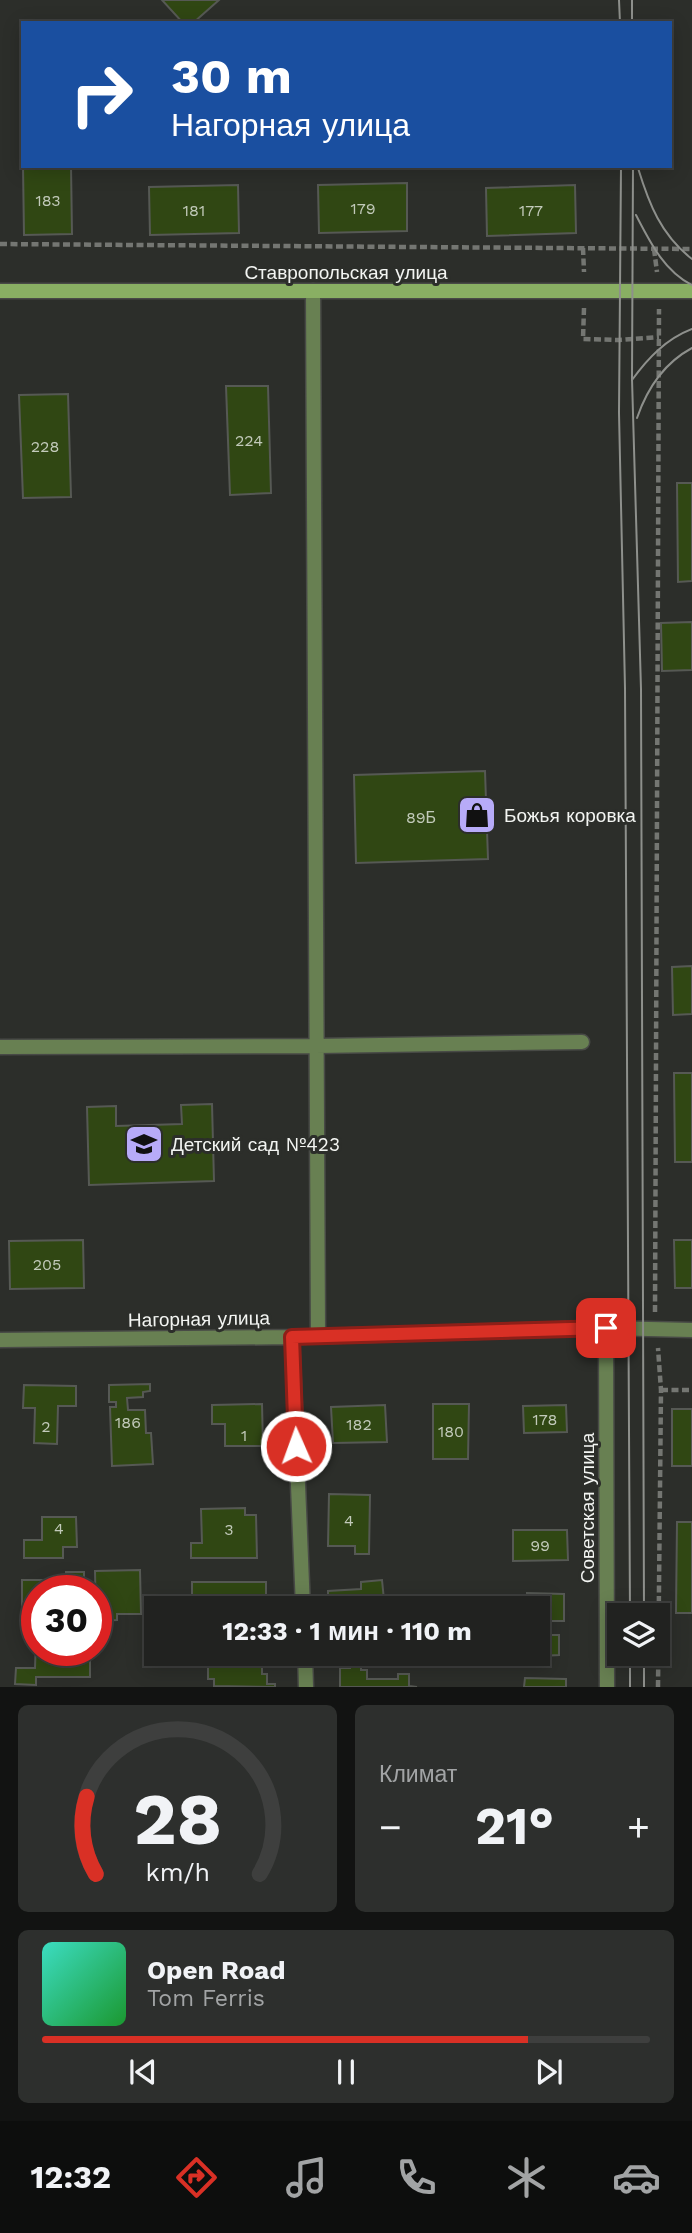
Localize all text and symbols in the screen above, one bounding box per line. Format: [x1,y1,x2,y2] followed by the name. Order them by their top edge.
[171,47,292,105] text: 30 m
[56,49,147,140] icon: right
[171,106,410,144] text: Нагорная улица
[35,191,61,210] house number: 183
[350,199,376,218] house number: 179
[183,201,205,220] house number: 181
[519,201,543,220] house number: 177
[244,261,448,284] street label: Ставропольская улица
[235,431,263,450] house number: 224
[31,437,59,456] house number: 228
[456,794,498,836] shop icon: Божья коровка
[504,804,636,827] place label: Божья коровка
[406,808,436,827] house number: 89Б
[123,1123,165,1165] school or university icon: Детский сад №423
[171,1133,340,1156] place label: Детский сад №423
[33,1255,61,1274] house number: 205
[576,1298,636,1358] pin
[128,1306,271,1332] street label: Нагорная улица
[587,1309,625,1347] icon: arrive
[259,1409,333,1483] position arrow
[533,1410,557,1429] house number: 178
[115,1413,141,1432] house number: 186
[346,1415,372,1434] house number: 182
[41,1417,51,1436] house number: 2
[438,1422,464,1441] house number: 180
[241,1426,247,1445] house number: 1
[576,1432,599,1583] street label: Советская улица
[344,1511,354,1530] house number: 4
[54,1519,64,1538] house number: 4
[224,1520,234,1539] house number: 3
[530,1536,550,1555] house number: 99
[21,1575,112,1666] speed limit sign: 30
[607,1603,670,1666] map controls
[607,1603,670,1666] button: layers
[222,1616,472,1646] text: 12:33 · 1 мин · 110 m
[379,1761,457,1788] text: Климат
[133,1777,222,1863] text: 28
[475,1796,554,1857] text: 21°
[379,1805,402,1849] text: −
[627,1805,650,1849] text: +
[145,1858,210,1887] text: km/h
[147,1955,285,1985] text: Open Road
[147,1985,265,2012] text: Tom Ferris
[124,2053,162,2091] icon: previous
[327,2053,365,2091] icon: pause
[530,2053,568,2091] icon: next
[172,2153,221,2202] icon: directions
[282,2153,331,2202] icon: music
[392,2153,441,2202] icon: phone
[502,2153,551,2202] icon: climate
[612,2153,661,2202] icon: car
[31,2158,111,2196] text: 12:32

